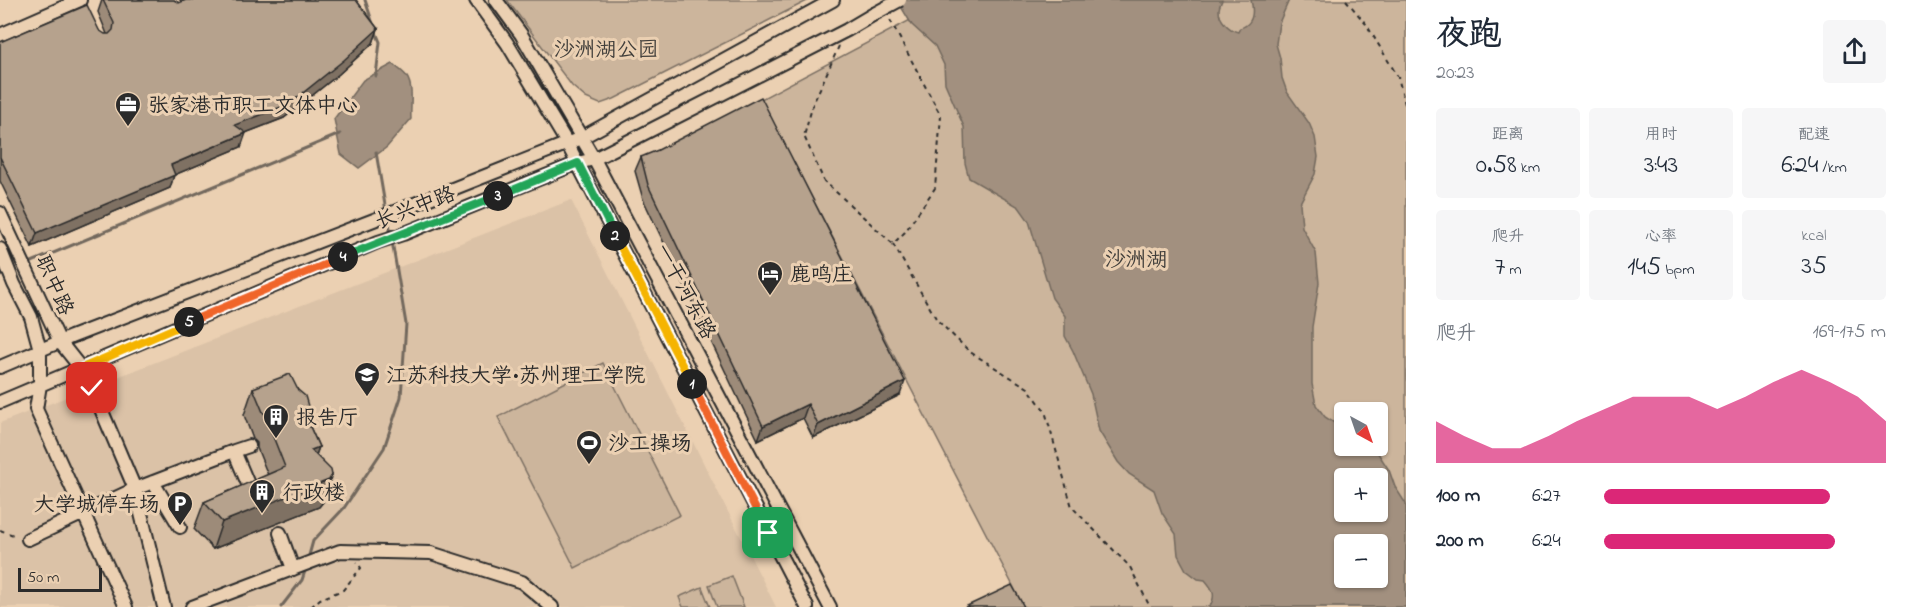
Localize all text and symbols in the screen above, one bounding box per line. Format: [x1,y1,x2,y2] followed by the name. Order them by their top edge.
[1436,12,1502,60] text: 夜跑
[1823,20,1886,83] button: share
[554,36,659,66] park label: 沙洲湖公园
[1436,59,1474,88] text: 20:23
[113,90,143,128] office icon: 张家港市职工文体中心
[148,92,358,122] place label: 张家港市职工文体中心
[1492,123,1524,147] text: 距离
[1645,123,1677,147] text: 用时
[1798,123,1830,147] text: 配速
[1476,147,1517,185] text: 0.58
[1644,147,1678,185] text: 3:43
[1781,147,1818,185] text: 6:24
[1517,156,1540,180] text: km
[1818,156,1847,180] text: /km
[371,180,460,238] street label: 长兴中路
[483,181,513,211] pin: 3
[495,184,501,208] text: 3
[600,221,630,251] pin: 2
[611,224,619,248] text: 2
[1801,224,1827,248] text: kcal
[1492,225,1524,249] text: 爬升
[1645,225,1677,249] text: 心率
[646,239,722,345] street label: 一干河东路
[328,242,358,272] pin: 4
[340,245,346,269] text: 4
[1105,246,1168,276] park label: 沙洲湖
[1801,248,1827,286] text: 35
[1494,249,1505,287] text: 7
[1627,249,1661,287] text: 145
[27,251,80,321] street label: 职中路
[1505,258,1522,282] text: m
[1661,258,1695,282] text: bpm
[755,259,785,297] hotel icon: 鹿鸣庄
[790,261,853,291] place label: 鹿鸣庄
[174,307,204,337] pin: 5
[184,310,194,334] text: 5
[1813,318,1886,347] text: 169–175 m
[1436,320,1476,349] text: 爬升
[352,360,382,398] school or university icon: 江苏科技大学•苏州理工学院
[66,362,117,413] pin
[386,362,645,392] place label: 江苏科技大学•苏州理工学院
[677,369,707,399] pin: 1
[75,371,108,404] icon: check
[689,372,695,396] text: 1
[261,402,291,440] building icon: 报告厅
[1334,402,1388,456] north arrow
[1334,402,1388,588] map controls
[296,404,359,434] place label: 报告厅
[574,428,604,466] sports icon: 沙工操场
[608,430,692,460] place label: 沙工操场
[1334,468,1388,522] button: +
[247,477,277,515] building icon: 行政楼
[282,479,345,509] place label: 行政楼
[1436,482,1480,511] text: 100 m
[1532,482,1561,511] text: 6:27
[165,489,195,527] parking icon: 大学城停车场
[34,491,160,521] place label: 大学城停车场
[742,507,793,558] pin
[751,516,784,549] icon: arrive
[1436,527,1484,556] text: 200 m
[1532,527,1561,556] text: 6:24
[1334,534,1388,588] button: −
[18,565,102,592] scale bar
[27,566,59,590] text: 50 m

